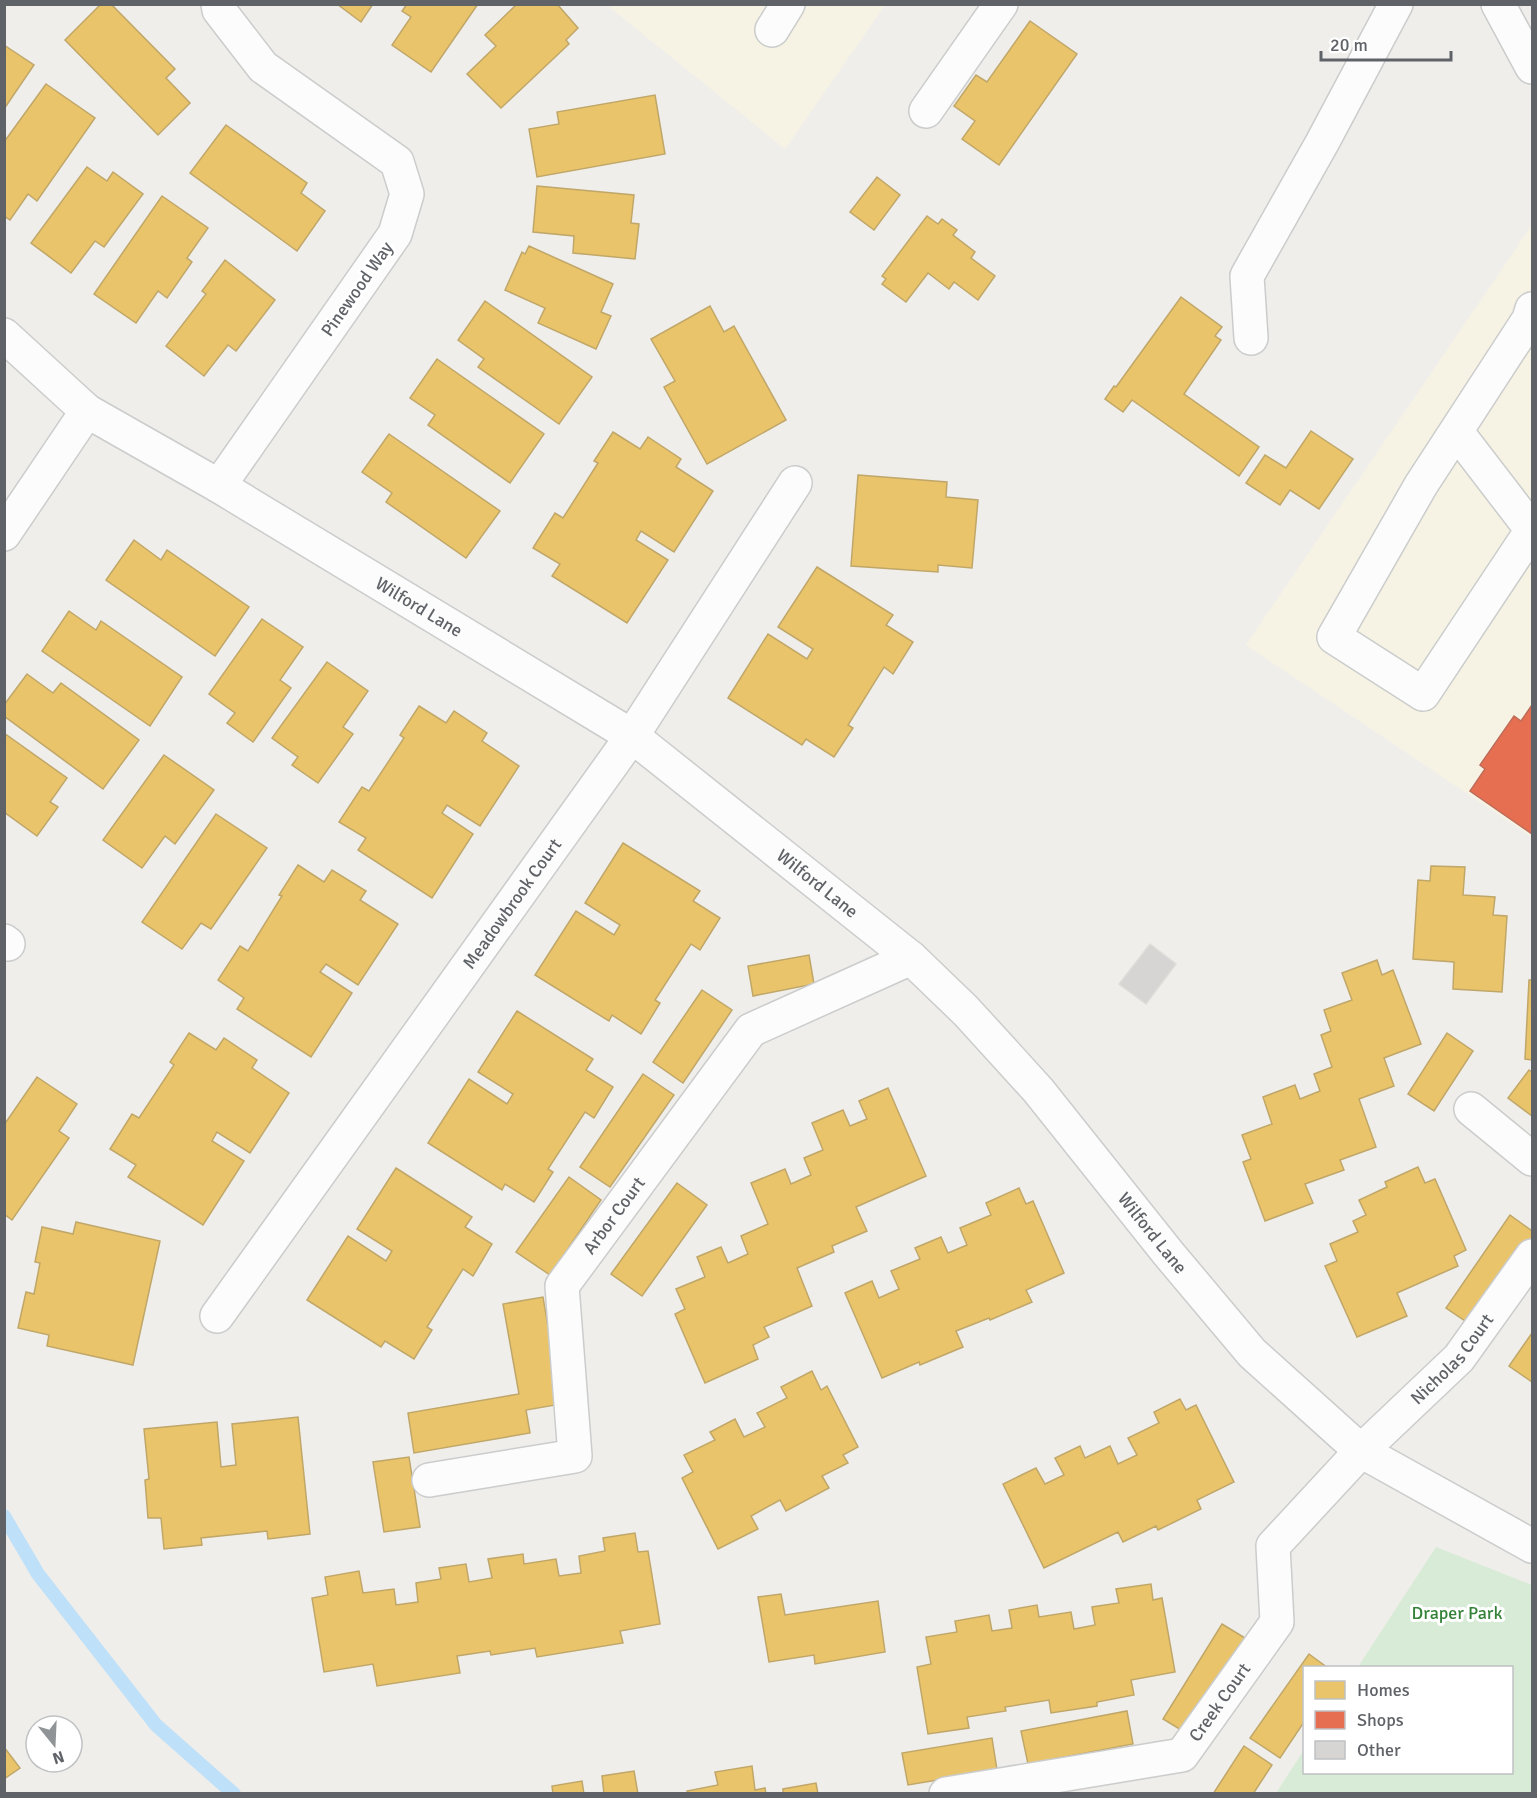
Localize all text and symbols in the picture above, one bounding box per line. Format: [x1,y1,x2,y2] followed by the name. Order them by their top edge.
[1321,24,1452,62] scale bar
[1330,34,1368,56] text: 20 m
[316,237,398,341] street label: Pinewood Way
[371,572,466,642] street label: Wilford Lane
[458,834,566,973] street label: Meadowbrook Court
[772,844,862,923] street label: Wilford Lane
[578,1173,650,1258] street label: Arbor Court
[1113,1188,1192,1278] street label: Wilford Lane
[1406,1309,1498,1409] street label: Nicholas Court
[1411,1602,1503,1624] park label: Draper Park
[1184,1659,1255,1746] street label: Creek Court
[1303,1666,1513,1774] legend
[1357,1679,1410,1701] text: Homes
[1357,1709,1404,1731] text: Shops
[24,1714,84,1774] north arrow
[1357,1739,1401,1761] text: Other
[50,1746,67,1769] text: N

